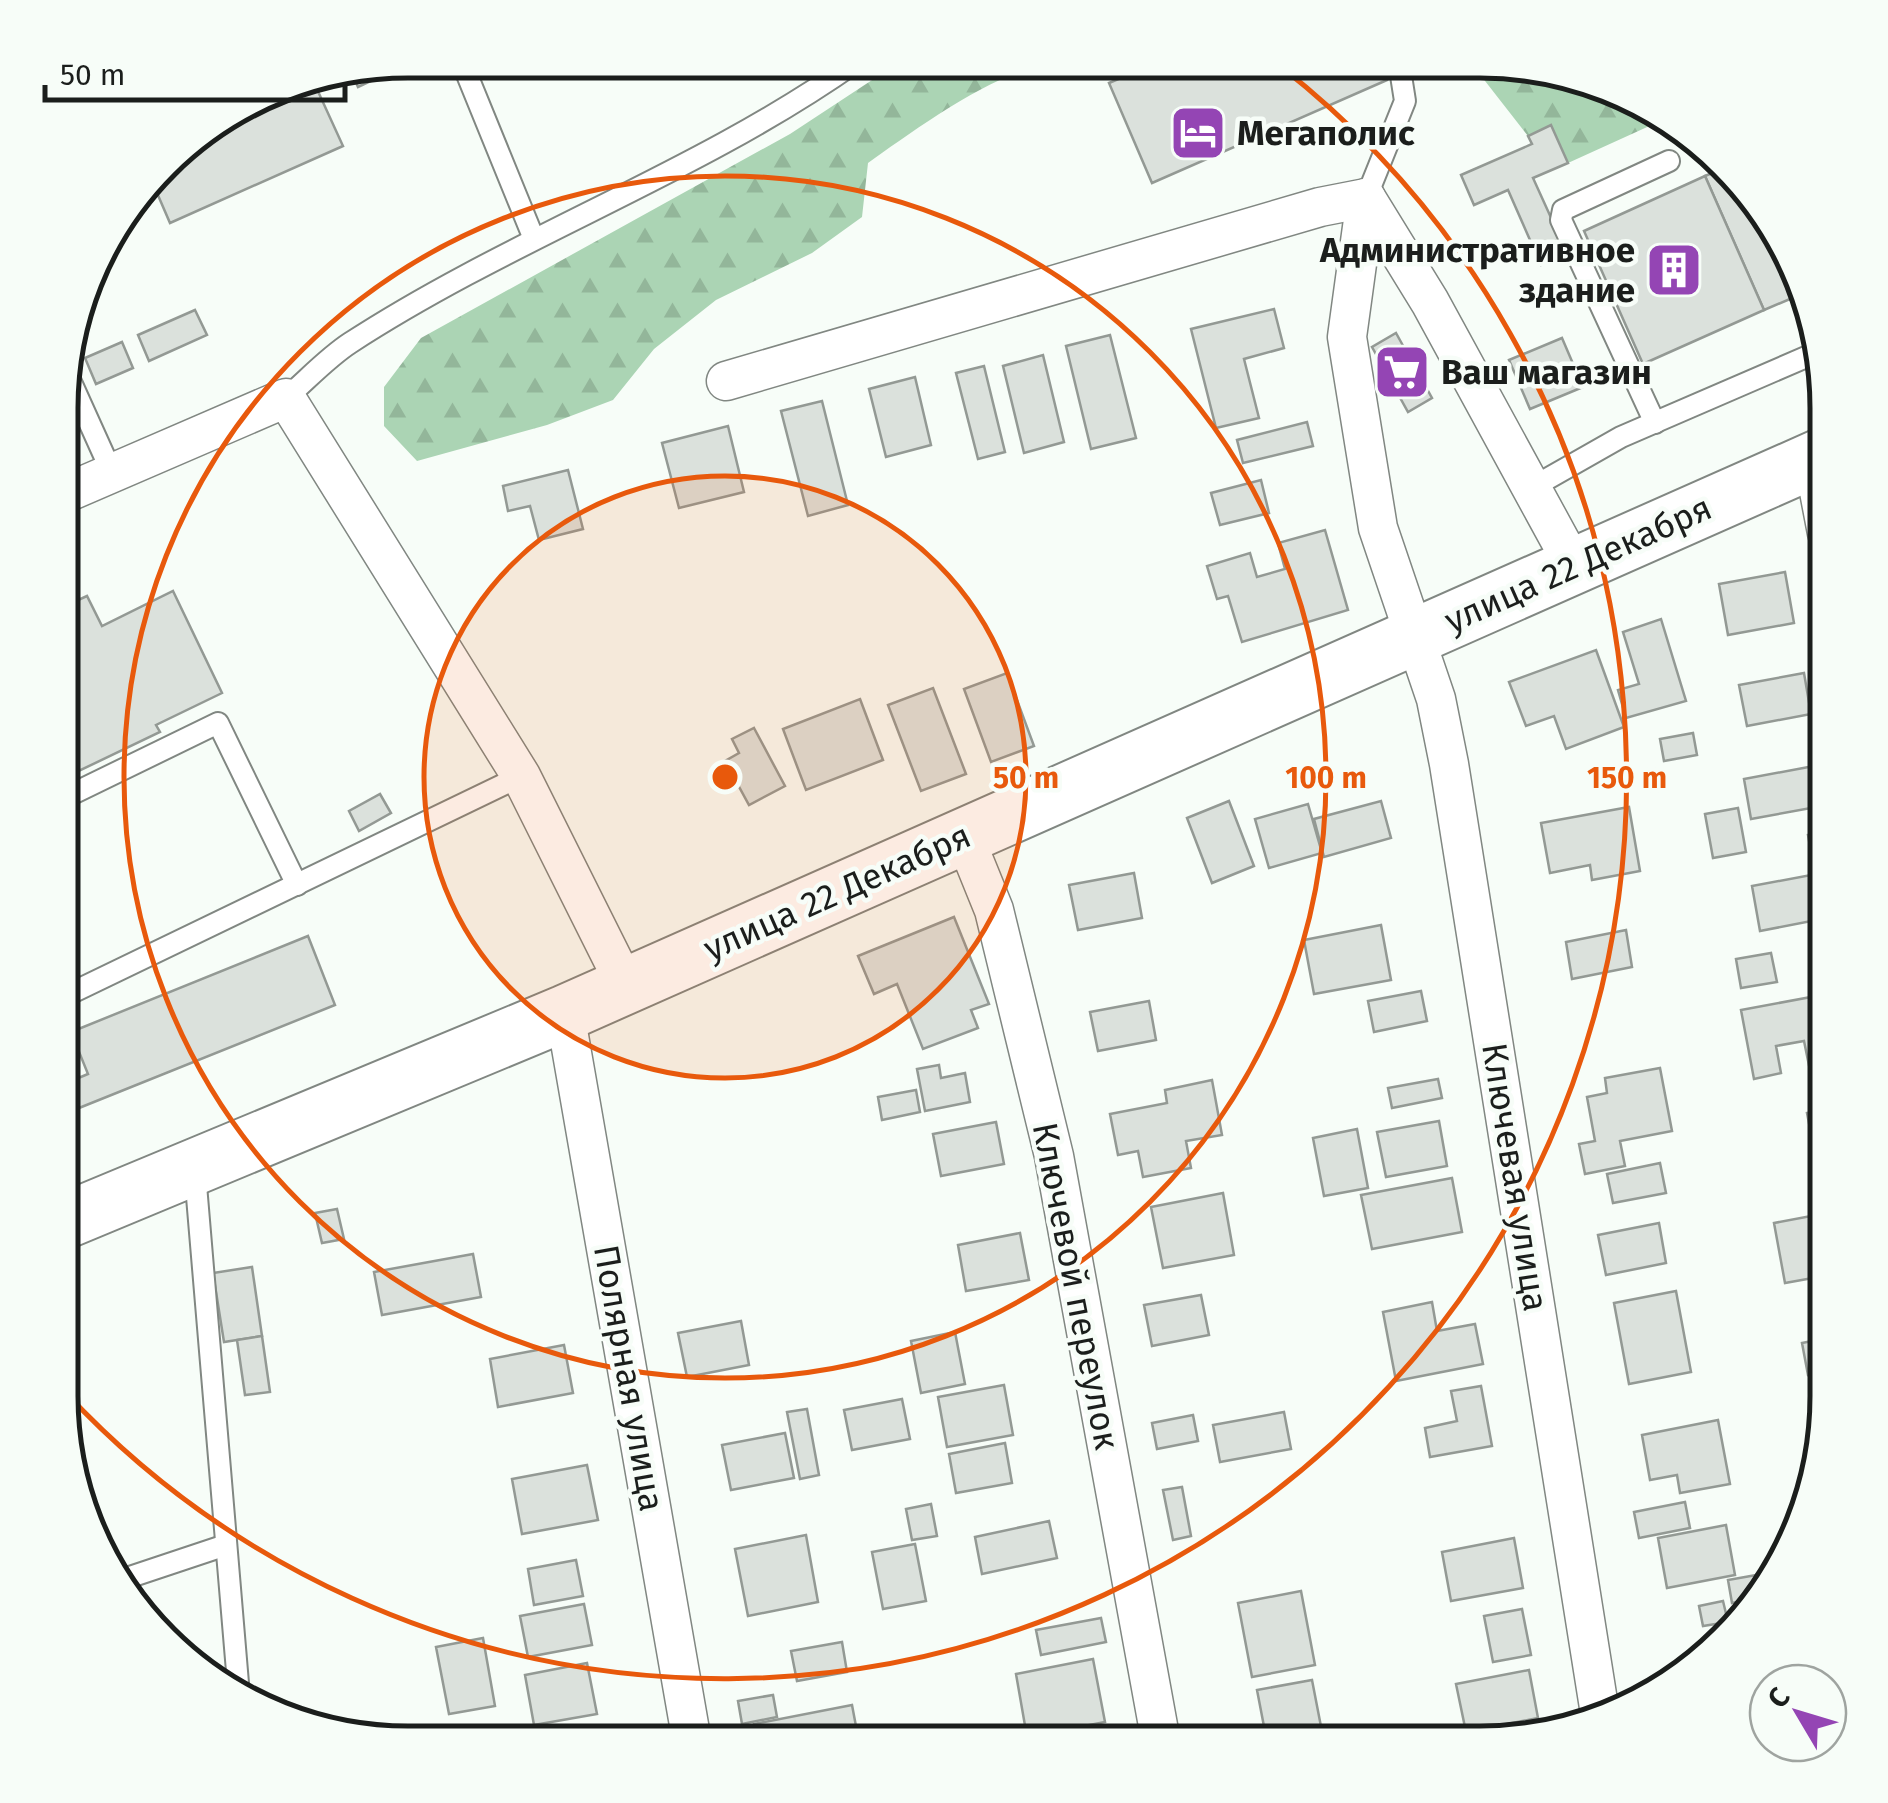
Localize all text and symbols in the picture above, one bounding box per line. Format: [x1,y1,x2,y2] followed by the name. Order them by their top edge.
[45,40,345,102] scale bar
[60,57,125,93] text: 50 m
[1168,103,1228,163] hotel icon: Мегаполис
[1237,112,1415,154] place label: Мегаполис
[1319,229,1635,311] place label: Административное здание
[1644,240,1704,300] building icon: Административное здание
[1372,342,1432,402] supermarket icon: Ваш магазин
[1441,351,1652,393] place label: Ваш магазин
[1438,486,1718,642] street label: улица 22 Декабря
[707,759,743,795] centre of rings
[993,760,1059,796] text: 50 m
[1285,760,1367,796] text: 100 m
[1587,760,1667,796] text: 150 m
[697,814,977,970] street label: улица 22 Декабря
[1473,1040,1557,1314] street label: Ключевая улица
[1024,1119,1128,1453] street label: Ключевой переулок
[585,1241,673,1515] street label: Полярная улица
[1748,1663,1848,1763] north arrow
[1761,1681,1797,1714] text: С

